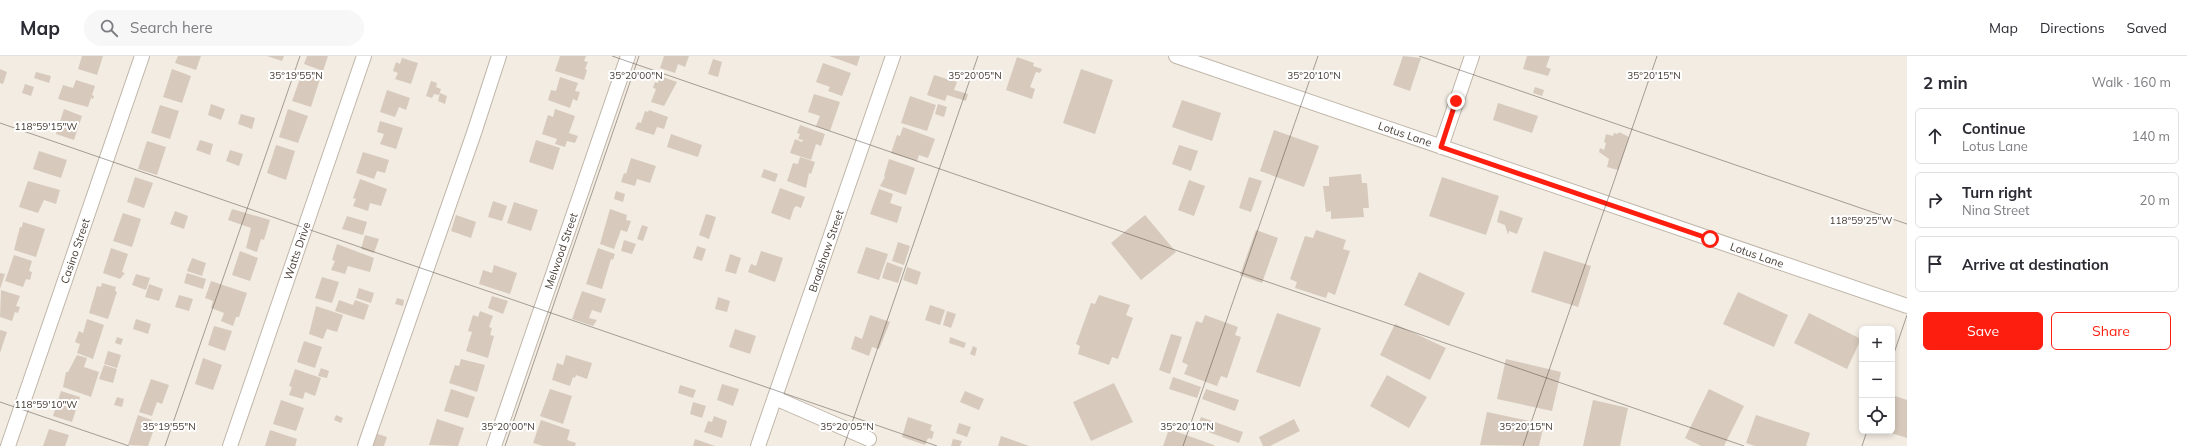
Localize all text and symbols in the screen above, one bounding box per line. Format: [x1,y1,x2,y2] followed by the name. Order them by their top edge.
[84,10,364,46] search box
[20,16,60,40] text: Map
[98,17,120,39] icon: search
[130,18,213,37] text: Search here
[1989,19,2018,37] text: Map
[2040,19,2105,37] text: Directions
[2127,19,2167,37] text: Saved
[269,69,323,82] text: 35°19'55"N
[609,69,663,82] text: 35°20'00"N
[948,69,1002,82] text: 35°20'05"N
[1287,69,1341,82] text: 35°20'10"N
[1627,69,1681,82] text: 35°20'15"N
[1923,72,1968,93] text: 2 min
[2092,74,2171,90] text: Walk · 160 m
[1447,92,1465,110] route end
[1376,118,1434,150] street label: Lotus Lane
[1962,119,2025,138] text: Continue
[15,120,77,133] text: 118°59'15"W
[1924,125,1946,147] icon: ahead
[2132,128,2170,144] text: 140 m
[1962,138,2028,154] text: Lotus Lane
[1962,183,2032,202] text: Turn right
[1924,189,1946,211] icon: right
[2140,192,2170,208] text: 20 m
[1962,202,2030,218] text: Nina Street
[805,208,847,294] street label: Bradshaw Street
[541,211,581,291] street label: Melwood Street
[1830,214,1892,227] text: 118°59'25"W
[57,216,93,285] street label: Casino Street
[281,220,313,282] street label: Watts Drive
[1701,230,1719,248] route start
[1728,239,1786,271] street label: Lotus Lane
[1924,253,1946,275] icon: arrive
[1962,255,2109,274] text: Arrive at destination
[1923,312,2043,350] button: Save
[2051,312,2171,350] button: Share
[1859,326,1895,434] map controls
[1859,326,1895,362] button: +
[1859,362,1895,398] button: −
[15,398,77,411] text: 118°59'10"W
[1859,398,1895,434] button: locate
[142,420,196,433] text: 35°19'55"N
[481,420,535,433] text: 35°20'00"N
[820,420,874,433] text: 35°20'05"N
[1160,420,1214,433] text: 35°20'10"N
[1499,420,1553,433] text: 35°20'15"N

